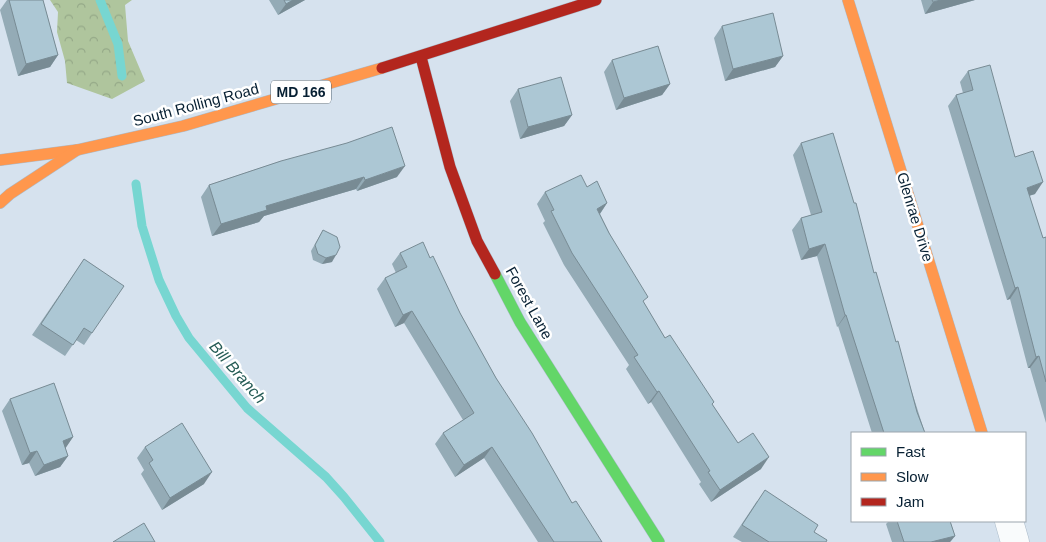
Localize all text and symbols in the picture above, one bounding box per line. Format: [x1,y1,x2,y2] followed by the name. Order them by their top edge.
[131,80,261,129] street label: South Rolling Road
[271,80,331,104] road number: MD 166
[894,170,937,264] street label: Glenrae Drive
[503,264,556,342] street label: Forest Lane
[206,338,269,407] water label: Bill Branch
[851,432,1026,522] legend
[896,443,926,460] text: Fast
[896,468,929,485] text: Slow
[896,493,924,510] text: Jam

